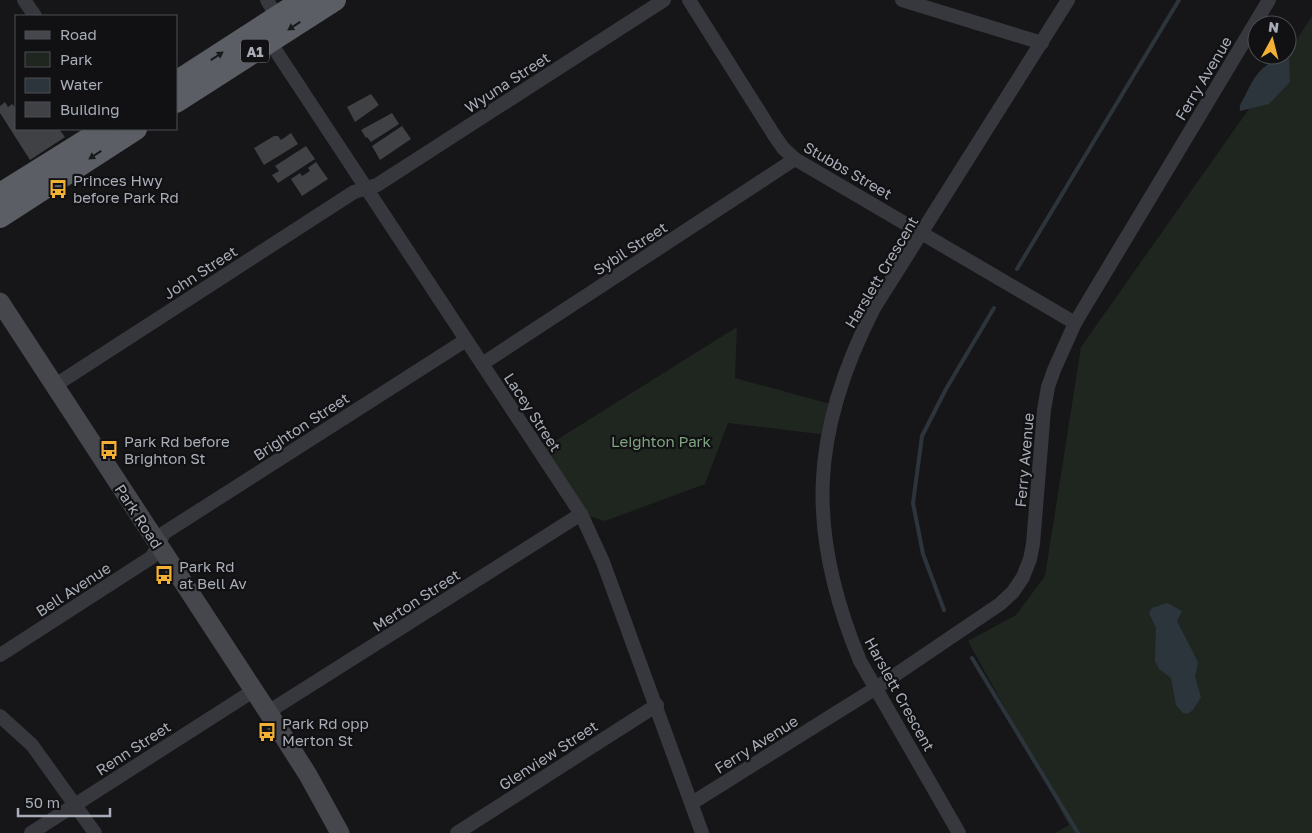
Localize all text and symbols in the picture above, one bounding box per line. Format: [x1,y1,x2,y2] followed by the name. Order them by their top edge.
[15,15,178,130] legend
[1247,15,1297,65] north arrow
[1267,18,1280,36] text: N
[287,22,300,31] one-way arrow
[60,25,97,43] text: Road
[1171,33,1235,123] street label: Ferry Avenue
[241,40,269,62] road number: A1
[461,48,553,116] street label: Wyuna Street
[60,50,93,68] text: Park
[211,51,224,60] one-way arrow
[60,75,103,93] text: Water
[60,100,120,118] text: Building
[801,137,895,203] street label: Stubbs Street
[88,151,102,160] one-way arrow
[73,171,179,206] place label: Princes Hwy before Park Rd
[47,178,69,200] bus stop icon: Princes Hwy before Park Rd
[841,213,921,331] street label: Harslett Crescent
[590,218,670,278] street label: Sybil Street
[160,242,240,302] street label: John Street
[501,369,565,455] street label: Lacey Street
[250,388,352,464] street label: Brighton Street
[1011,412,1037,508] street label: Ferry Avenue
[124,432,230,467] place label: Park Rd before Brighton St
[611,432,711,450] park label: Leighton Park
[98,439,120,461] bus stop icon: Park Rd before Brighton St
[112,480,166,552] street label: Park Road
[179,557,247,592] place label: Park Rd at Bell Av
[32,558,114,620] street label: Bell Avenue
[153,564,175,586] bus stop icon: Park Rd at Bell Av
[369,565,463,635] street label: Merton Street
[861,634,939,754] street label: Harslett Crescent
[711,711,801,777] street label: Ferry Avenue
[282,714,369,749] place label: Park Rd opp Merton St
[495,716,601,794] street label: Glenview Street
[92,717,174,779] street label: Renn Street
[256,721,278,743] bus stop icon: Park Rd opp Merton St
[18,786,110,818] scale bar
[25,793,60,811] text: 50 m

